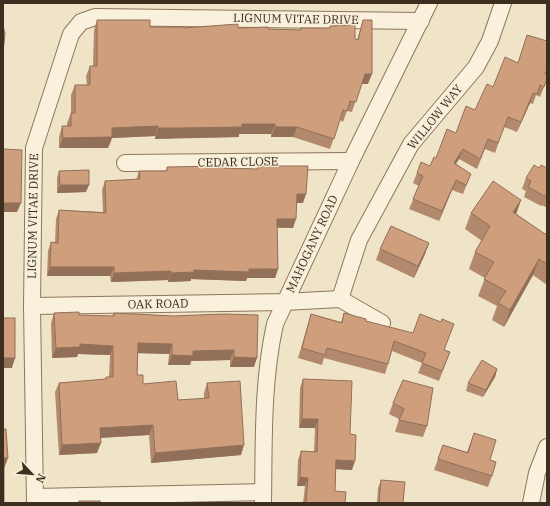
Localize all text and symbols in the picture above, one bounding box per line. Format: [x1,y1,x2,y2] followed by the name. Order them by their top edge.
[233,10,359,27] street label: LIGNUM VITAE DRIVE
[404,81,466,152] street label: WILLOW WAY
[24,153,41,279] street label: LIGNUM VITAE DRIVE
[197,153,279,170] street label: CEDAR CLOSE
[282,192,341,295] street label: MAHOGANY ROAD
[127,295,188,312] street label: OAK ROAD
[12,454,52,494] north arrow
[33,471,49,486] text: N

